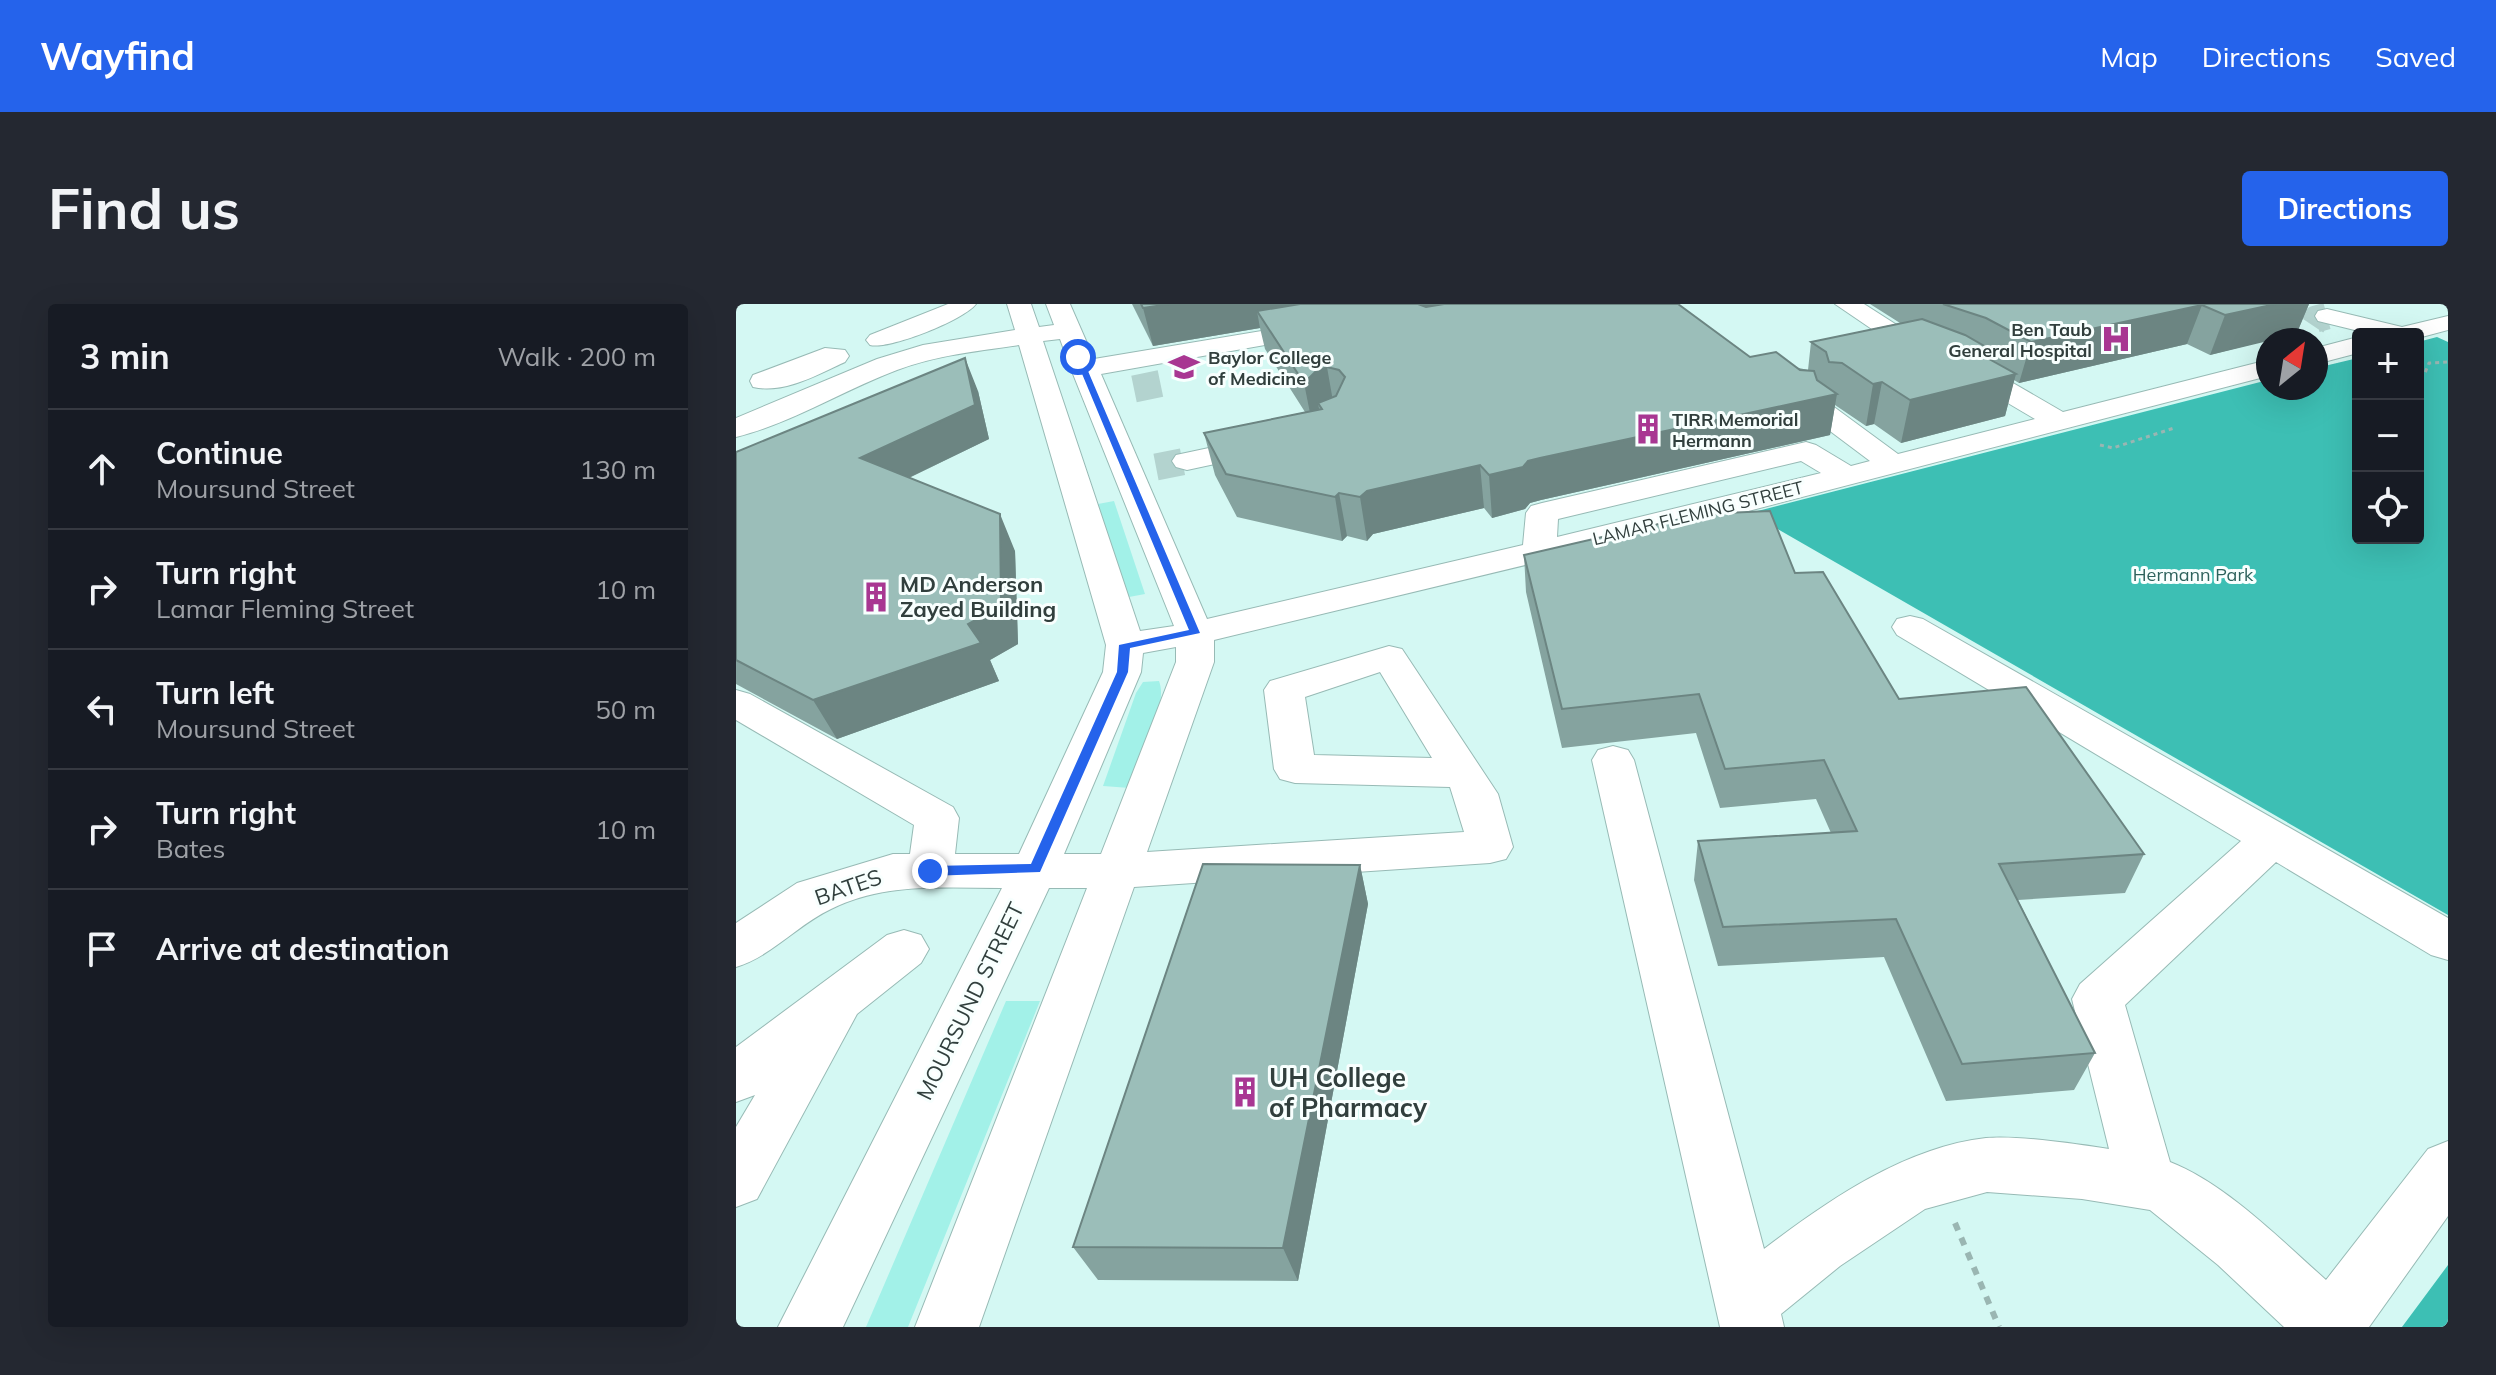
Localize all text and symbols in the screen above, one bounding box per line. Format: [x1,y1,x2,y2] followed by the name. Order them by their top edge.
[40,32,195,80] text: Wayfind
[2100,39,2158,74] text: Map
[2202,39,2331,74] text: Directions
[2375,39,2456,74] text: Saved
[2242,171,2448,246] button: Directions
[48,173,240,243] text: Find us
[1948,318,2092,362] place label: Ben Taub General Hospital
[2099,322,2133,356] hospital icon: Ben Taub General Hospital
[2256,328,2328,400] north arrow
[2352,328,2424,544] map controls
[2352,328,2424,400] button: +
[80,335,170,378] text: 3 min
[1060,339,1096,375] route start
[497,340,656,373] text: Walk · 200 m
[1208,346,1331,390] place label: Baylor College of Medicine
[1167,350,1201,384] school or university icon: Baylor College of Medicine
[2352,400,2424,472] button: −
[1672,408,1798,452] place label: TIRR Memorial Hermann
[1631,412,1665,446] building icon: TIRR Memorial Hermann
[156,434,283,472] text: Continue
[80,447,124,491] icon: ahead
[580,453,656,486] text: 130 m
[156,472,355,505] text: Moursund Street
[2352,472,2424,544] button: locate
[1590,476,1806,550] street label: LAMAR FLEMING STREET
[156,554,296,592] text: Turn right
[2133,563,2254,586] park label: Hermann Park
[80,567,124,611] icon: right
[900,570,1056,623] place label: MD Anderson Zayed Building
[595,573,656,606] text: 10 m
[859,580,893,614] building icon: MD Anderson Zayed Building
[156,592,414,625] text: Lamar Fleming Street
[156,674,274,712] text: Turn left
[80,687,124,731] icon: left
[595,693,656,726] text: 50 m
[156,712,355,745] text: Moursund Street
[156,794,296,832] text: Turn right
[80,807,124,851] icon: right
[595,813,656,846] text: 10 m
[156,832,225,865] text: Bates
[912,853,948,889] route end
[811,863,885,911] street label: BATES
[910,898,1030,1104] street label: MOURSUND STREET
[80,927,124,971] icon: arrive
[156,930,450,968] text: Arrive at destination
[1269,1061,1428,1124] place label: UH College of Pharmacy
[1228,1075,1262,1109] building icon: UH College of Pharmacy

